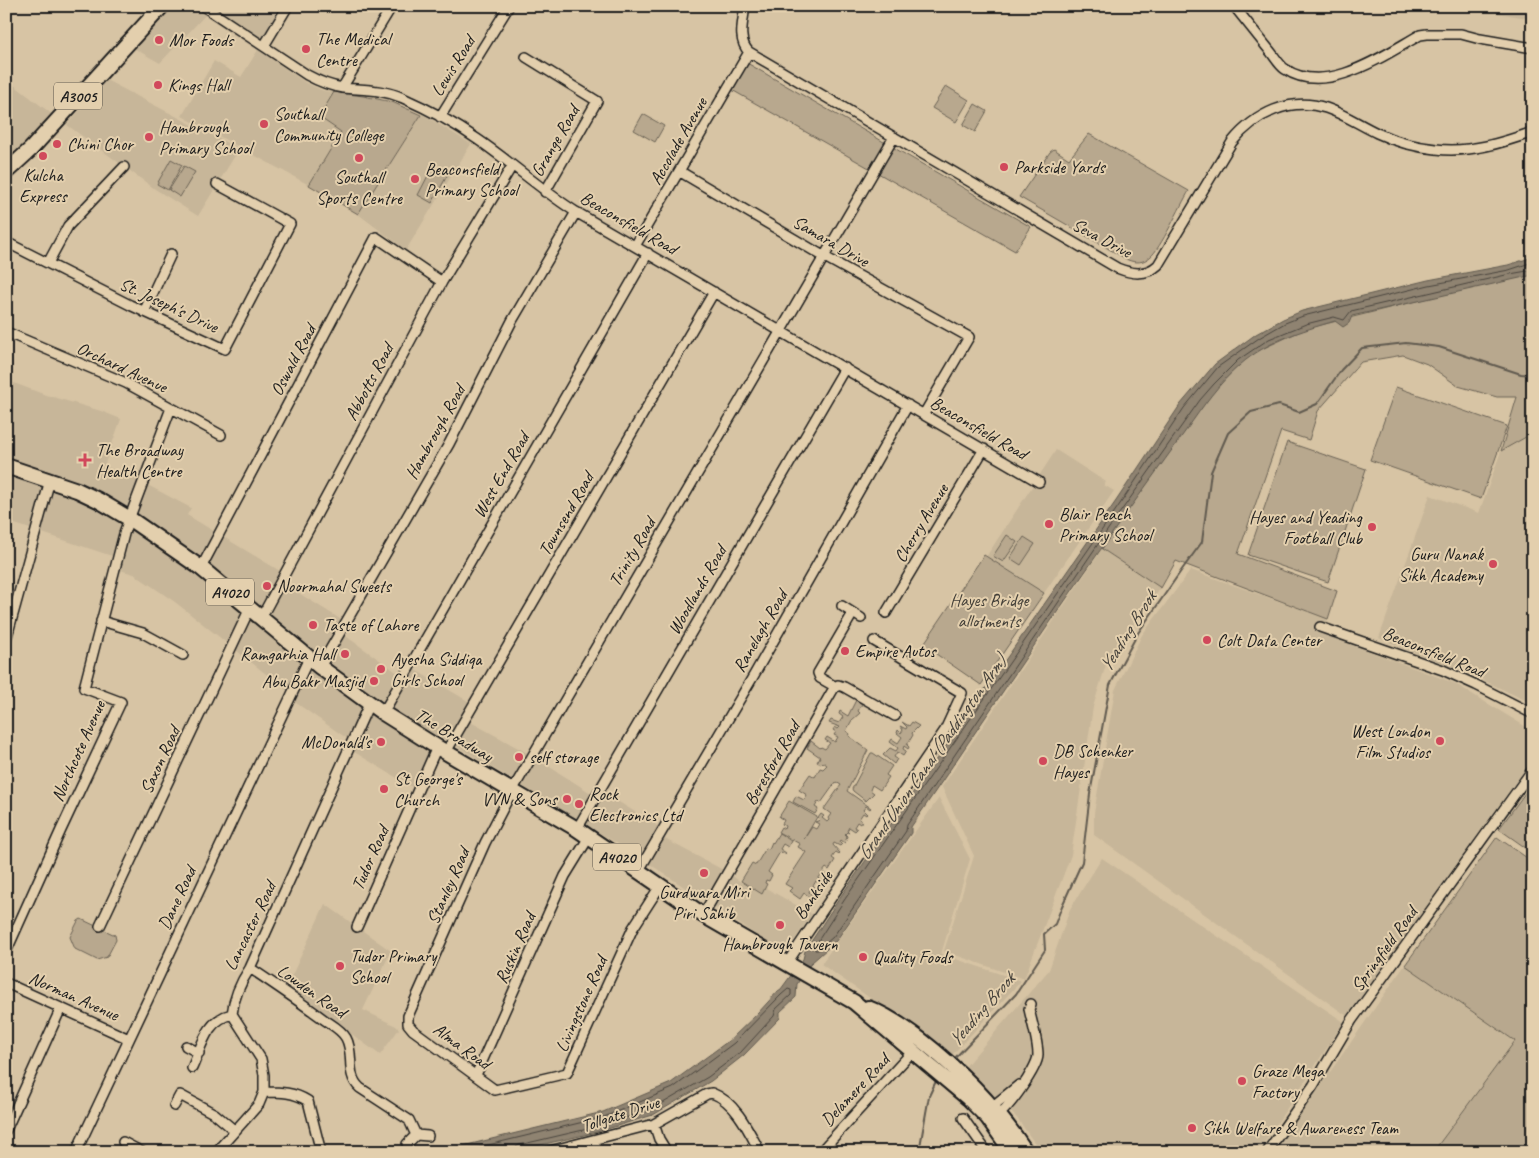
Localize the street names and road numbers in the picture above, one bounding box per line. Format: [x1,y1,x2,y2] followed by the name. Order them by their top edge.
[426,29,482,100] street label: Lewis Road
[54,82,102,110] road number: A3005
[644,92,712,189] street label: Accolade Avenue
[526,99,586,180] street label: Grange Road
[577,186,684,261] street label: Beaconsfield Road
[789,210,874,272] street label: Samara Drive
[1069,213,1136,263] street label: Seva Drive
[116,273,223,338] street label: St. Joseph's Drive
[265,318,322,399] street label: Oswald Road
[73,337,172,398] street label: Orchard Avenue
[340,337,400,424] street label: Abbotts Road
[400,378,471,483] street label: Hambrough Road
[927,391,1034,466] street label: Beaconsfield Road
[468,426,536,521] street label: West End Road
[533,466,600,560] street label: Townsend Road
[889,479,954,566] street label: Cherry Avenue
[604,511,662,590] street label: Trinity Road
[663,539,733,638] street label: Woodlands Road
[206,578,254,606] road number: A4020
[728,584,794,676] street label: Ranelagh Road
[1380,621,1491,684] street label: Beaconsfield Road
[46,696,111,805] street label: Northcote Avenue
[411,703,499,768] street label: The Broadway
[739,715,806,809] street label: Beresford Road
[135,720,186,797] street label: Saxon Road
[346,820,395,893] street label: Tudor Road
[421,842,476,928] street label: Stanley Road
[593,844,641,870] road number: A4020
[153,860,202,933] street label: Dane Road
[789,865,838,924] street label: Bankside
[219,875,282,974] street label: Lancaster Road
[1346,900,1424,996] street label: Springfield Road
[490,907,542,987] street label: Ruskin Road
[550,950,613,1055] street label: Livingstone Road
[273,959,353,1024] street label: Lowden Road
[26,966,123,1026] street label: Norman Avenue
[429,1018,497,1076] street label: Alma Road
[816,1047,896,1131] street label: Delamere Road
[578,1091,663,1137] street label: Tollgate Drive

